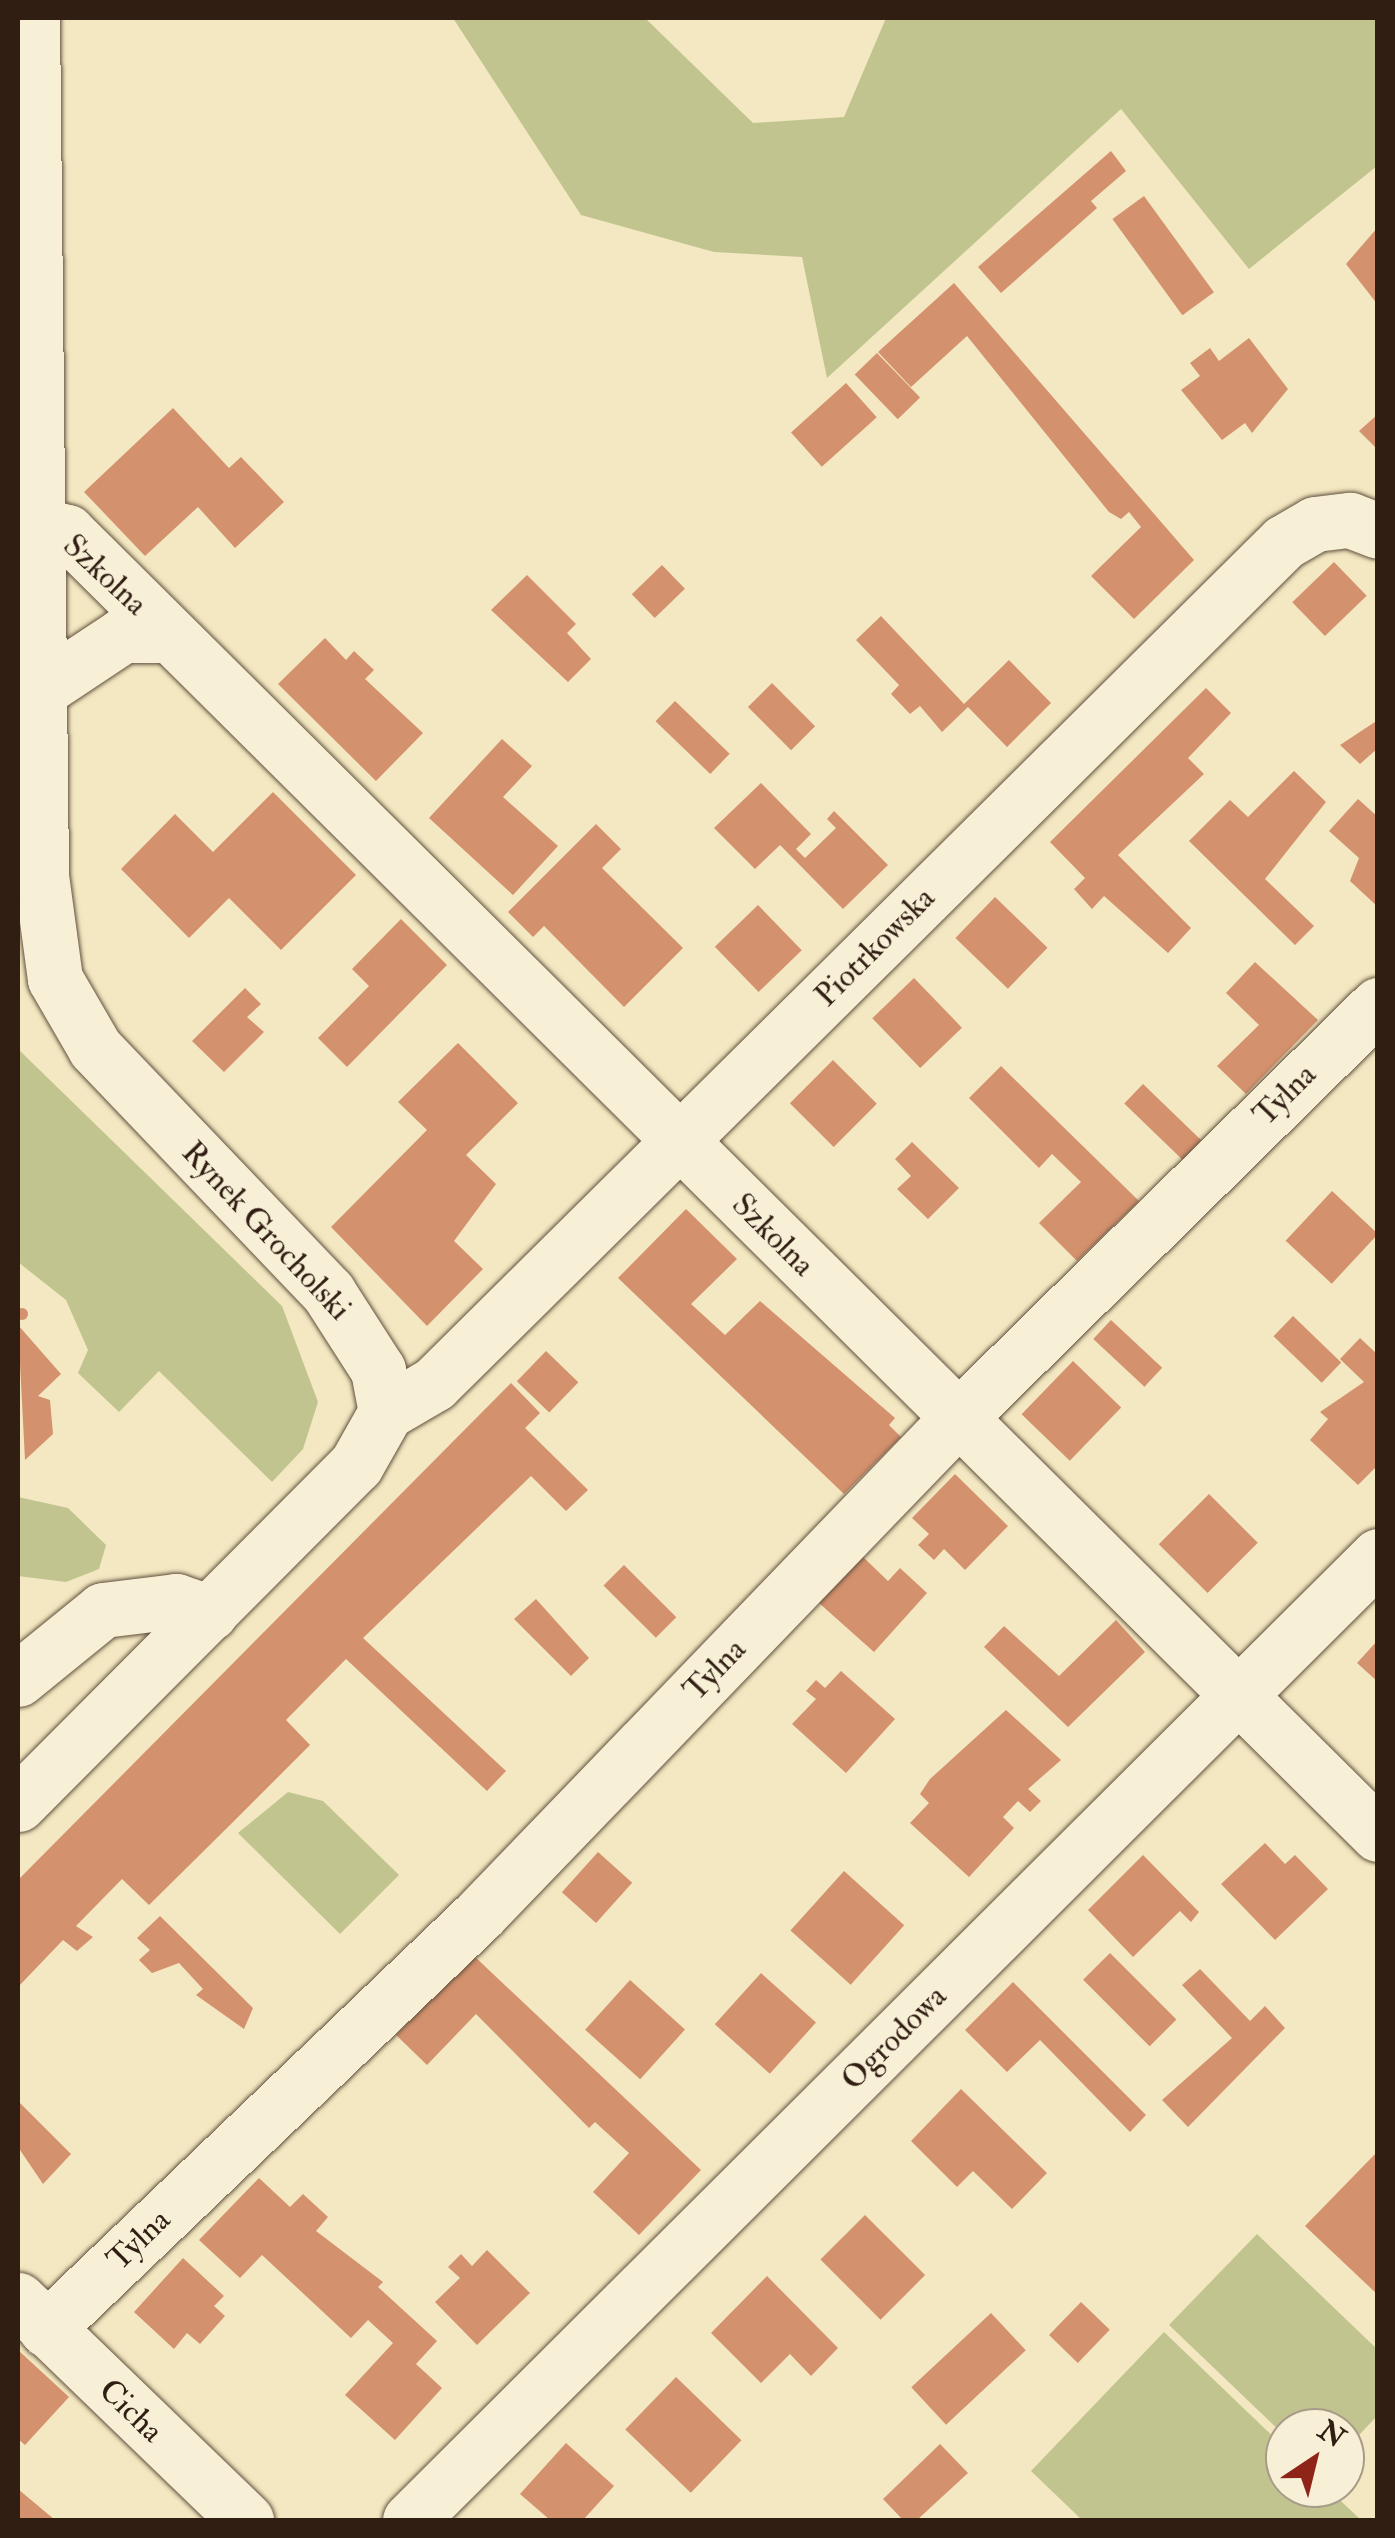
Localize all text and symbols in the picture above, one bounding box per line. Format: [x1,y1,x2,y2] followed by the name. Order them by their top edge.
[55,526,155,624] street label: Szkolna
[807,879,943,1015] street label: Piotrkowska
[1246,1056,1324,1134] street label: Tylna
[173,1134,359,1328] street label: Rynek Grocholski
[724,1186,822,1284] street label: Szkolna
[676,1631,754,1709] street label: Tylna
[833,1977,955,2099] street label: Ogrodowa
[100,2201,178,2279] street label: Tylna
[91,2371,171,2451] street label: Cicha
[1265,2408,1365,2508] north arrow
[1311,2413,1352,2456] text: N

